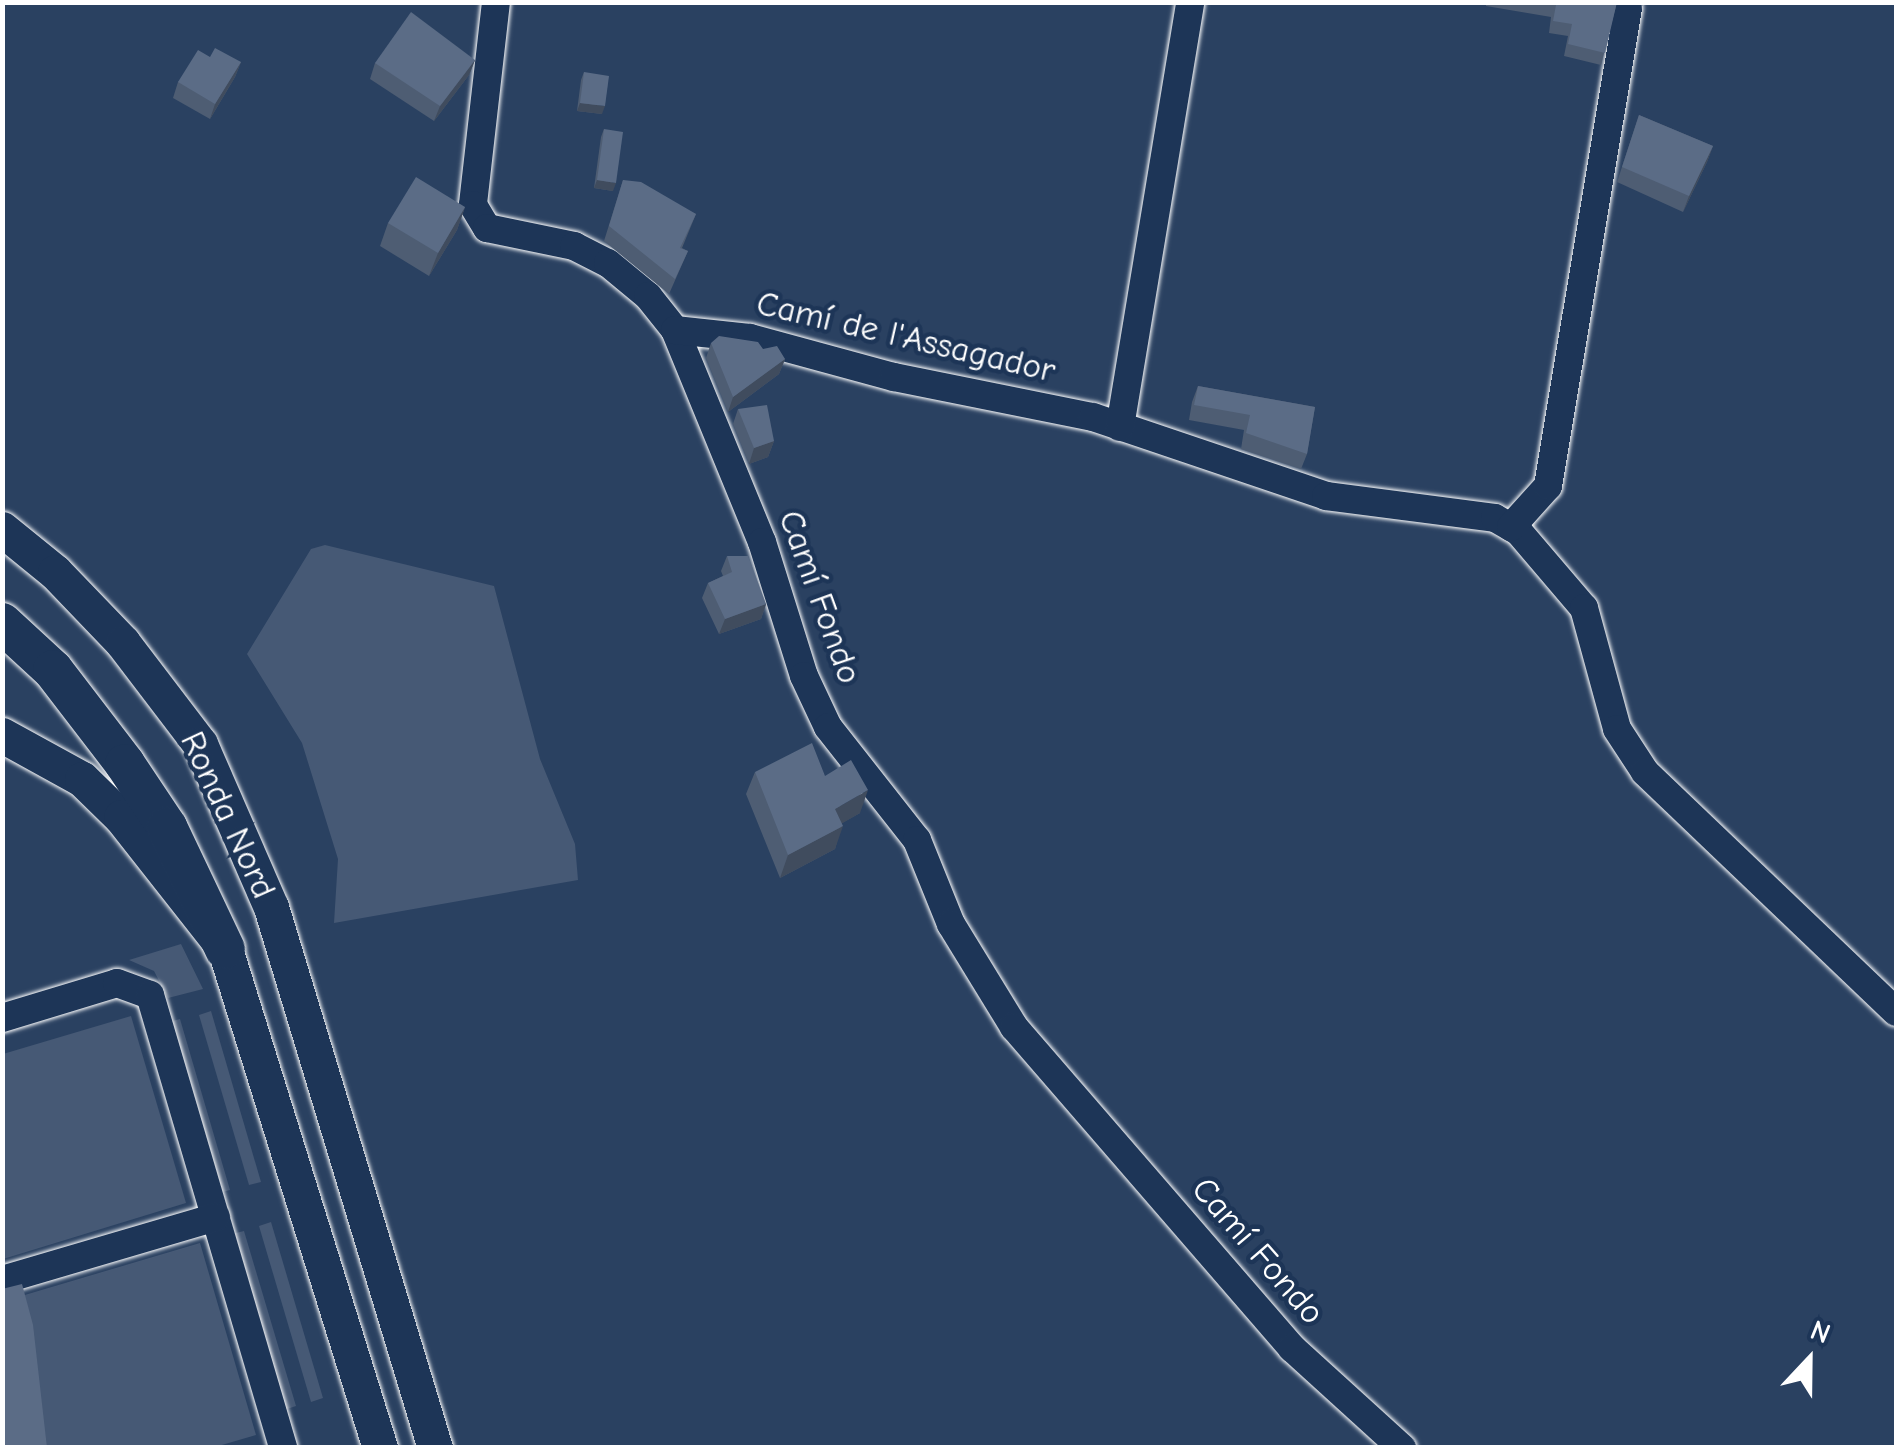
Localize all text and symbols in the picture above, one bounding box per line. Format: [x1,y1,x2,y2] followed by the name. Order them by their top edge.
[752,282,1060,392] street label: Camí de l'Assagador
[769,505,871,689] street label: Camí Fondo
[171,725,285,905] street label: Ronda Nord
[1183,1169,1333,1333] street label: Camí Fondo
[1759,1310,1859,1410] north arrow
[1806,1314,1835,1350] text: N

